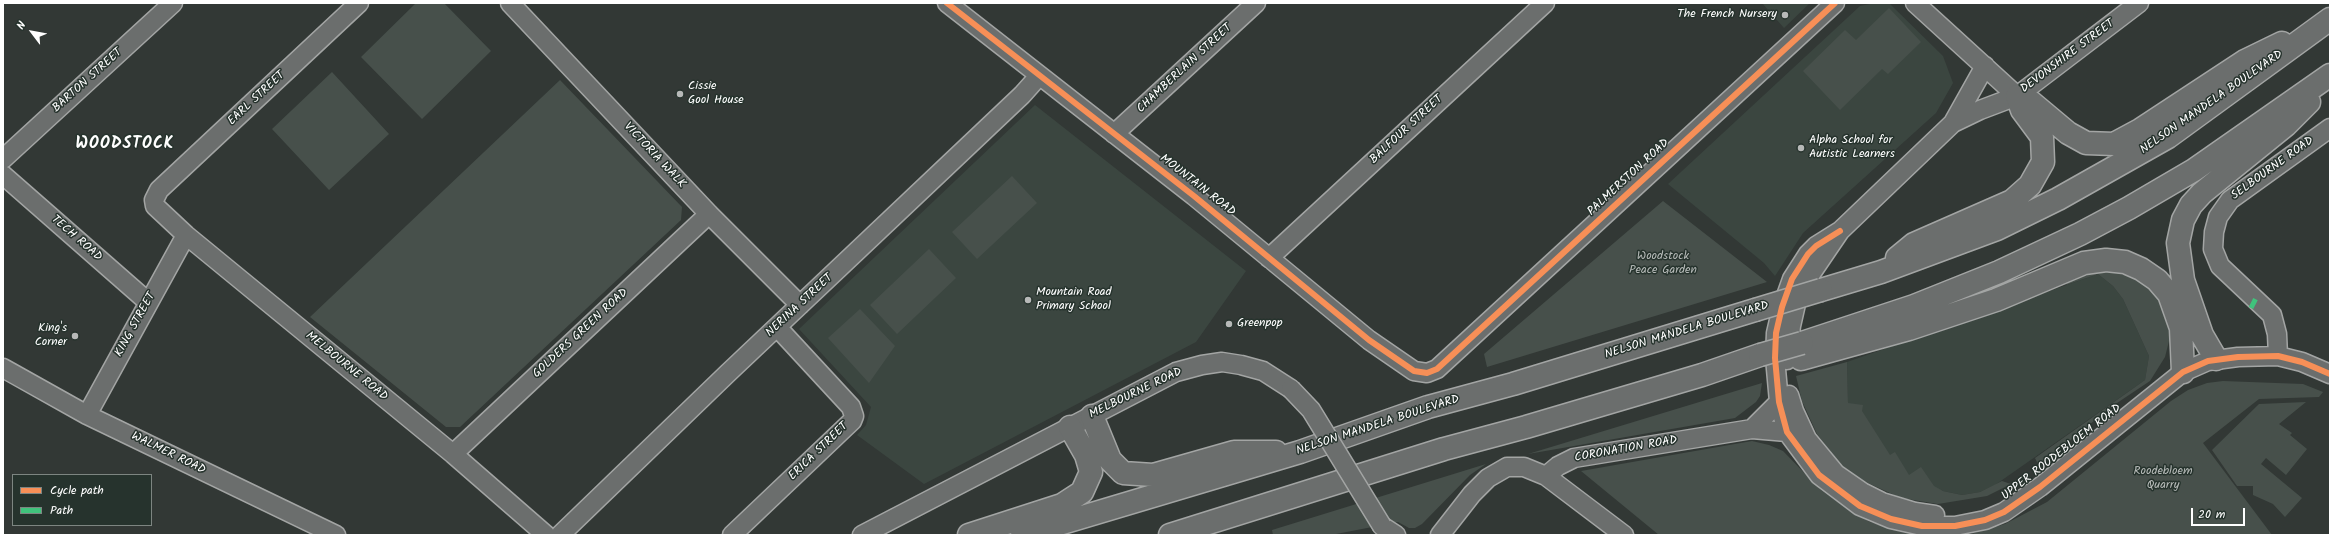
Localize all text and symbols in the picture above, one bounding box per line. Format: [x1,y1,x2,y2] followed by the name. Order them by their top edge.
[1677,8,1777,22] place label: The French Nursery
[1780,10,1790,20] marker: The French Nursery
[12,12,52,52] north arrow
[2018,17,2118,97] street label: DEVONSHIRE STREET
[12,18,31,33] text: N
[1135,21,1235,117] street label: CHAMBERLAIN STREET
[50,46,126,116] street label: BARTON STREET
[2138,48,2286,158] street label: NELSON MANDELA BOULEVARD
[225,69,289,129] street label: EARL STREET
[688,80,744,108] place label: Cissie Gool House
[675,89,685,99] marker: Cissie Gool House
[1368,93,1446,167] street label: BALFOUR STREET
[620,120,688,192] street label: VICTORIA WALK
[1809,134,1895,162] place label: Alpha School for Autistic Learners
[2229,134,2317,204] street label: SELBOURNE ROAD
[76,135,174,155] district label: WOODSTOCK
[1585,136,1673,220] street label: PALMERSTON ROAD
[1796,143,1806,153] marker: Alpha School for Autistic Learners
[1156,152,1238,220] street label: MOUNTAIN ROAD
[48,213,104,265] street label: TECH ROAD
[1629,250,1697,278] park label: Woodstock Peace Garden
[764,271,836,341] street label: NERINA STREET
[530,286,632,382] street label: GOLDERS GREEN ROAD
[1036,286,1111,314] place label: Mountain Road Primary School
[112,290,160,360] street label: KING STREET
[1023,295,1033,305] marker: Mountain Road Primary School
[1603,299,1771,363] street label: NELSON MANDELA BOULEVARD
[1237,317,1282,331] place label: Greenpop
[1224,319,1234,329] marker: Greenpop
[35,322,67,350] place label: King's Corner
[302,329,390,405] street label: MELBOURNE ROAD
[70,331,80,341] marker: King's Corner
[1087,365,1185,423] street label: MELBOURNE ROAD
[1295,393,1461,459] street label: NELSON MANDELA BOULEVARD
[1999,402,2125,504] street label: UPPER ROODEBLOEM ROAD
[786,420,852,484] street label: ERICA STREET
[128,430,208,478] street label: WALMER ROAD
[1573,434,1679,466] street label: CORONATION ROAD
[2134,465,2192,493] park label: Roodebloem Quarry
[12,474,152,526] legend
[50,481,104,500] text: Cycle path
[2193,500,2247,526] scale bar
[50,501,73,520] text: Path
[2198,505,2225,524] text: 20 m

